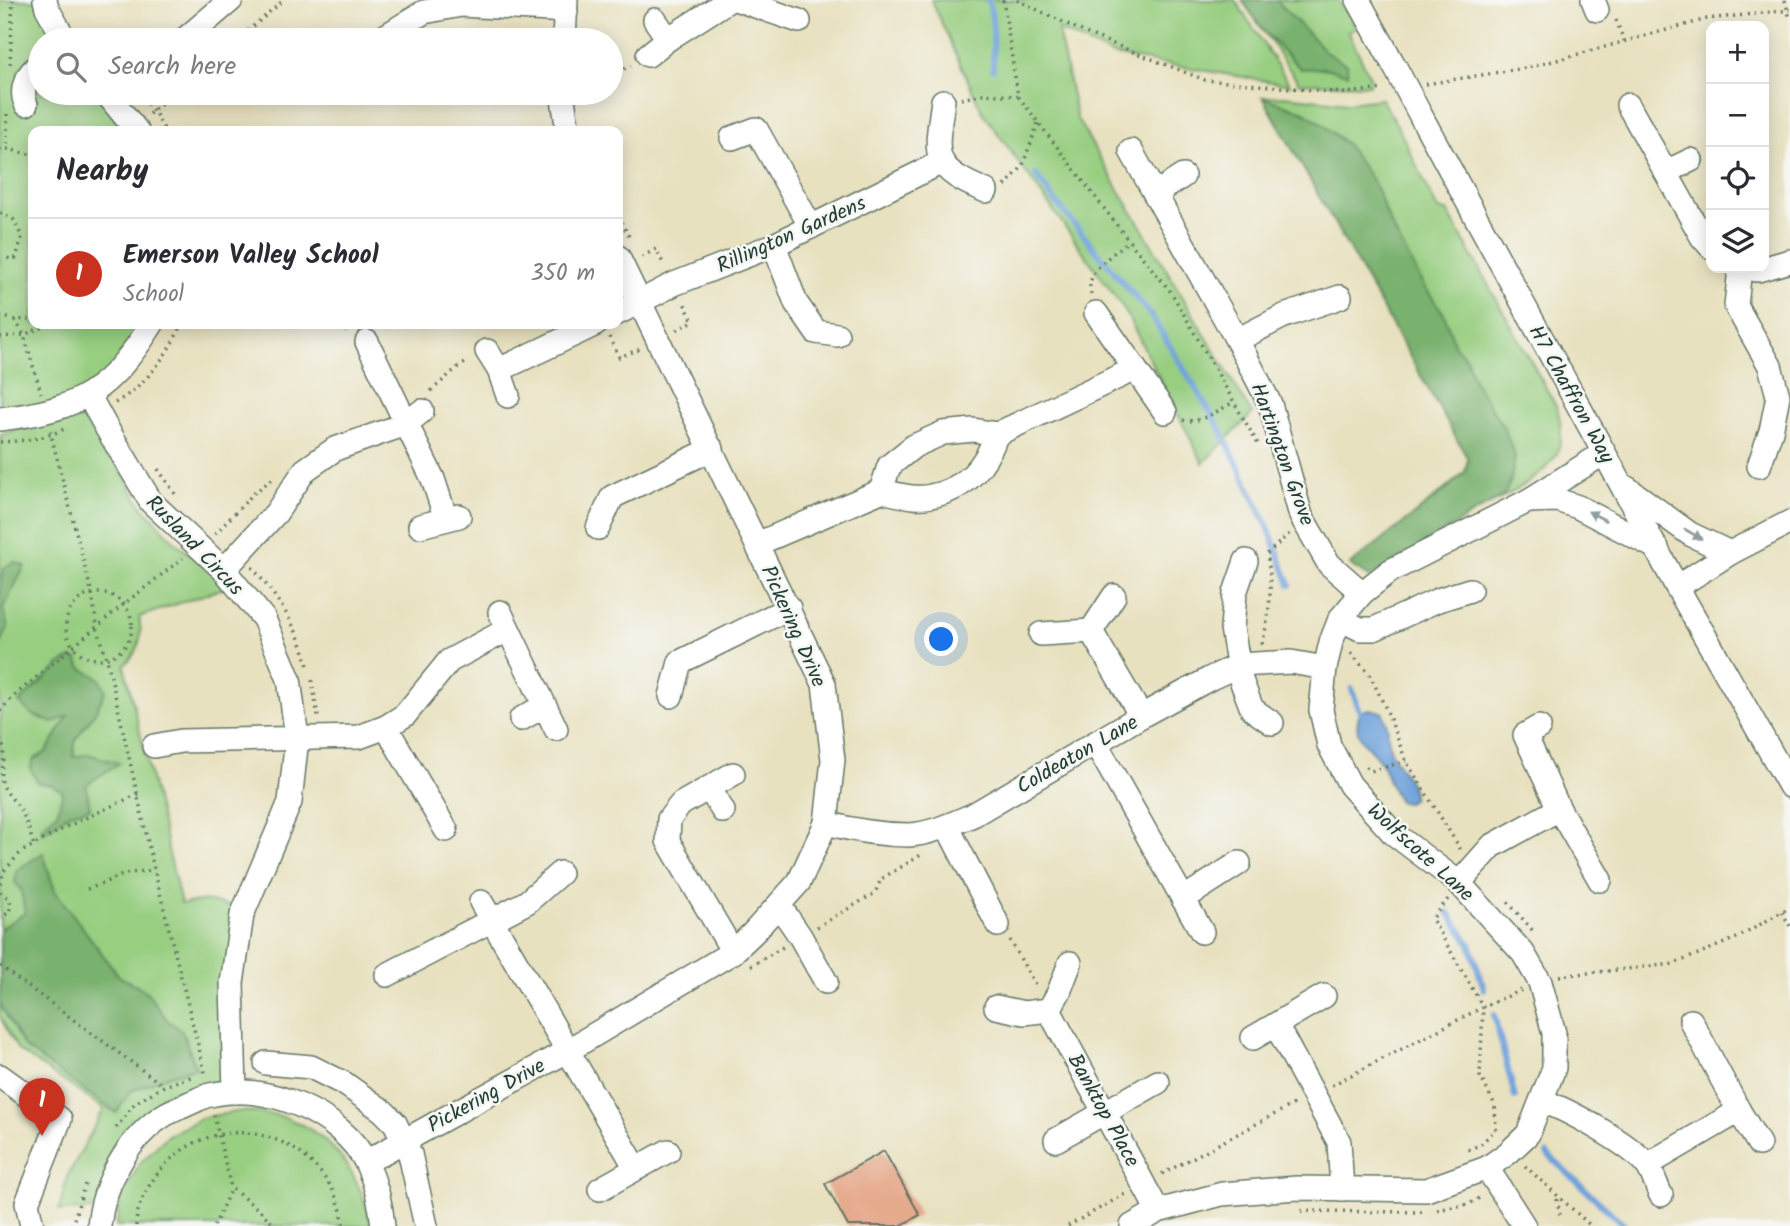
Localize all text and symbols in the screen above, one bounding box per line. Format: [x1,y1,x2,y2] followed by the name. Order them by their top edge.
[1706,21,1769,273] map controls
[1706,21,1769,84] button: +
[28,28,623,105] search box
[108,46,236,88] text: Search here
[52,48,90,86] icon: search
[1706,84,1769,147] button: −
[1706,147,1769,210] button: locate
[56,148,148,196] text: Nearby
[712,188,872,283] street label: Rillington Gardens
[1706,210,1769,273] button: layers
[123,235,379,277] text: Emerson Valley School
[76,256,82,292] text: 1
[530,256,595,292] text: 350 m
[123,277,184,313] text: School
[1519,319,1622,470] street label: H7 Chaffron Way
[1240,378,1323,531] street label: Hartington Grove
[137,488,251,604] street label: Rusland Circus
[1586,511,1606,523] one-way arrow
[1683,528,1703,540] one-way arrow
[751,560,834,693] street label: Pickering Drive
[924,622,958,656] your location
[1011,707,1145,804] street label: Coldeaton Lane
[1359,796,1482,911] street label: Wolfscote Lane
[1058,1048,1148,1174] street label: Banktop Place
[422,1050,552,1142] street label: Pickering Drive
[19,1078,65,1136] pin: 1

